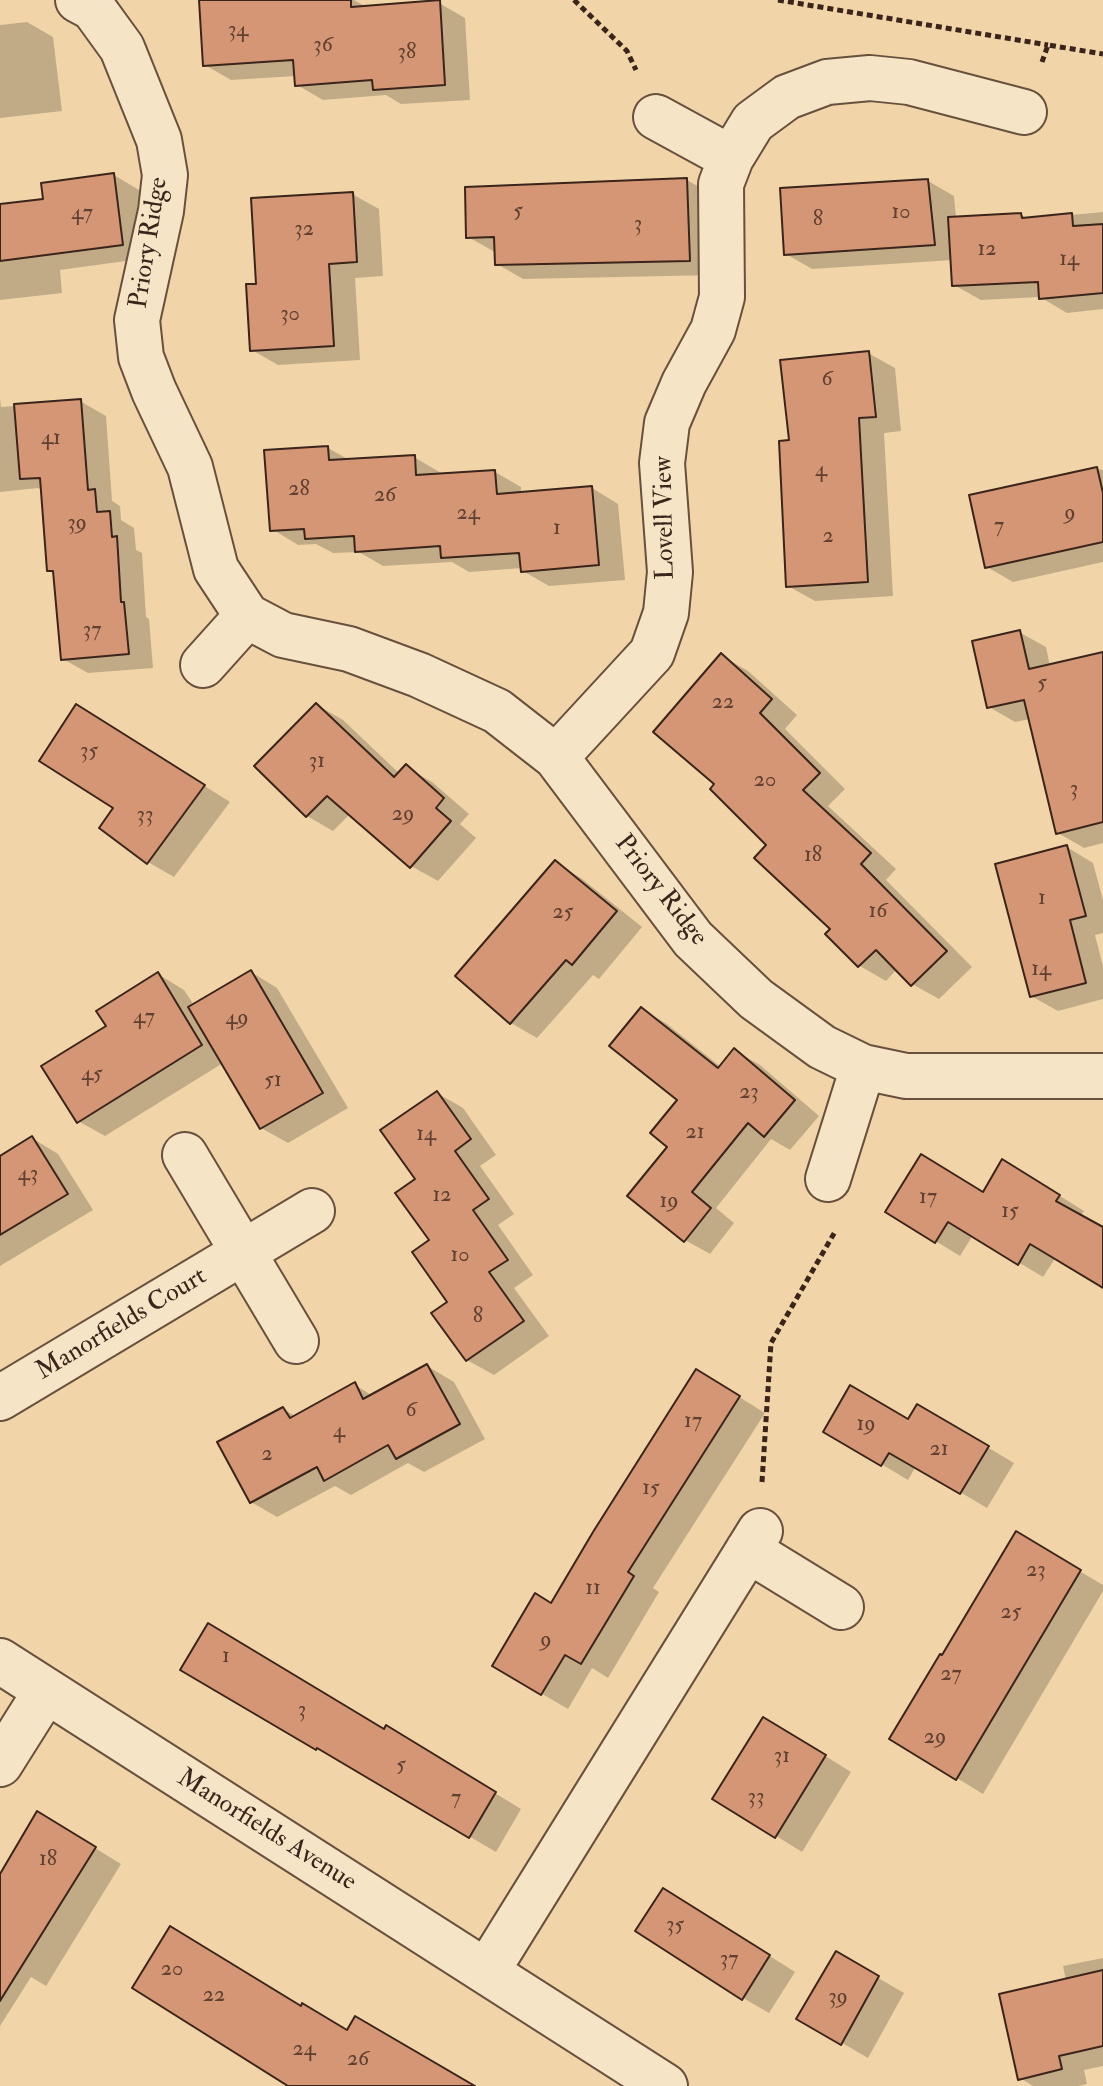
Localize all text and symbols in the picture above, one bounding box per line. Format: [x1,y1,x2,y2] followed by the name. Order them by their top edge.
[228,18,248,44] house number: 34
[313,33,333,59] house number: 36
[398,40,416,66] house number: 38
[124,175,176,311] street label: Priory Ridge
[513,199,523,225] house number: 5
[891,200,911,226] house number: 10
[71,201,93,227] house number: 47
[813,207,823,233] house number: 8
[634,212,642,238] house number: 3
[294,217,314,243] house number: 32
[977,237,997,263] house number: 12
[1059,247,1079,273] house number: 14
[280,302,300,328] house number: 30
[821,367,833,393] house number: 6
[41,426,61,452] house number: 41
[649,456,683,580] street label: Lovell View
[815,458,827,484] house number: 4
[288,477,310,503] house number: 28
[374,483,396,509] house number: 26
[456,501,480,527] house number: 24
[1064,501,1076,527] house number: 9
[67,511,87,537] house number: 39
[994,514,1004,540] house number: 7
[553,516,561,542] house number: 1
[822,524,834,550] house number: 2
[83,618,101,644] house number: 37
[1037,671,1047,697] house number: 5
[712,690,734,716] house number: 22
[80,739,98,765] house number: 35
[309,749,325,775] house number: 31
[754,768,776,794] house number: 20
[1070,777,1078,803] house number: 3
[392,802,414,828] house number: 29
[137,803,153,829] house number: 33
[607,829,713,953] street label: Priory Ridge
[804,843,822,869] house number: 18
[1038,886,1046,912] house number: 1
[869,899,887,925] house number: 16
[553,900,573,926] house number: 25
[1031,957,1051,983] house number: 14
[133,1005,155,1031] house number: 47
[225,1006,249,1032] house number: 49
[81,1062,103,1088] house number: 45
[264,1068,282,1094] house number: 51
[739,1080,759,1106] house number: 23
[685,1120,705,1146] house number: 21
[416,1122,436,1148] house number: 14
[18,1162,38,1188] house number: 43
[432,1183,452,1209] house number: 12
[919,1185,937,1211] house number: 17
[659,1189,679,1215] house number: 19
[1001,1199,1019,1225] house number: 15
[450,1243,470,1269] house number: 10
[31,1262,213,1388] street label: Manorfields Court
[473,1304,483,1330] house number: 8
[405,1398,417,1424] house number: 6
[684,1409,702,1435] house number: 17
[856,1412,876,1438] house number: 19
[333,1419,345,1445] house number: 4
[929,1437,949,1463] house number: 21
[261,1442,273,1468] house number: 2
[642,1476,660,1502] house number: 15
[1026,1558,1046,1584] house number: 23
[585,1576,601,1602] house number: 11
[1001,1600,1021,1626] house number: 25
[540,1628,552,1654] house number: 9
[222,1644,230,1670] house number: 1
[940,1662,962,1688] house number: 27
[298,1698,306,1724] house number: 3
[924,1725,946,1751] house number: 29
[774,1744,790,1770] house number: 31
[396,1753,406,1779] house number: 5
[171,1763,361,1899] street label: Manorfields Avenue
[748,1785,764,1811] house number: 33
[451,1786,461,1812] house number: 7
[39,1847,57,1873] house number: 18
[666,1913,684,1939] house number: 35
[720,1947,738,1973] house number: 37
[161,1957,183,1983] house number: 20
[203,1983,225,2009] house number: 22
[828,1985,848,2011] house number: 39
[292,2037,316,2063] house number: 24
[347,2047,369,2073] house number: 26

